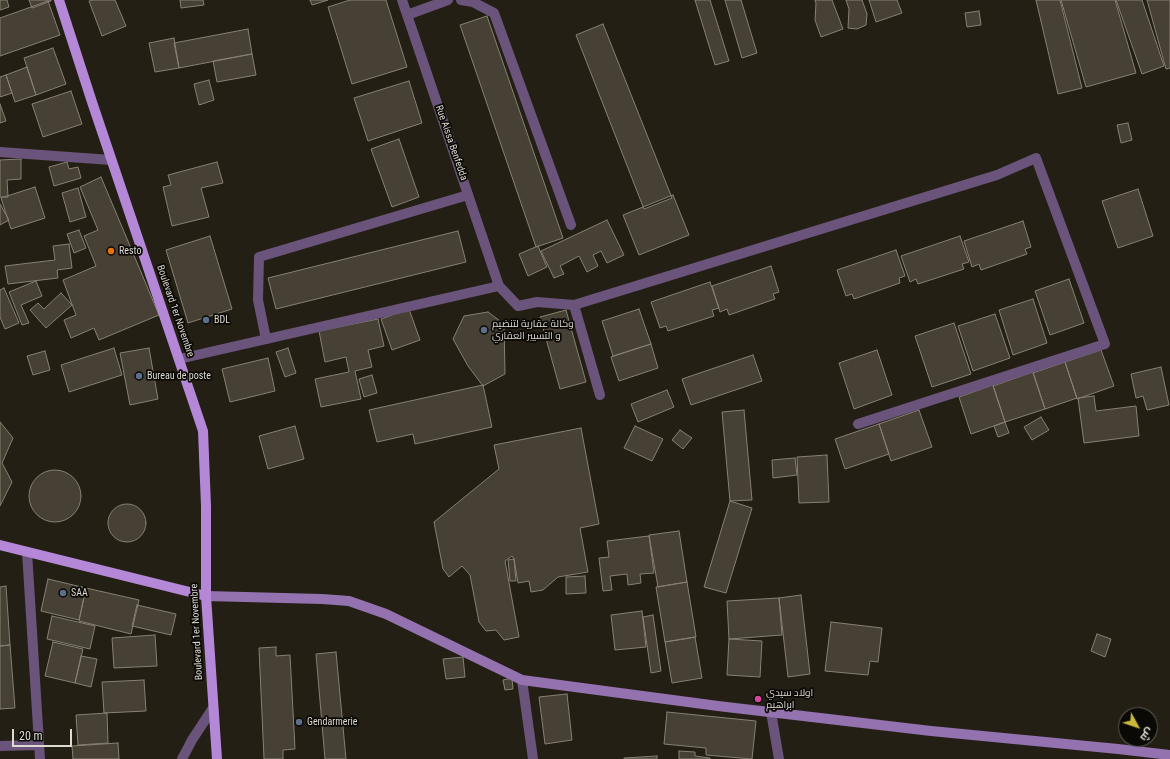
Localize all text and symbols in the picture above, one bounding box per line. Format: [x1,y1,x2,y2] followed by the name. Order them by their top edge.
[432,104,470,182] street label: Rue Aissa Benfedda
[119,245,141,257] place label: Resto
[106,246,116,256] marker: Resto
[154,263,196,359] street label: Boulevard 1er Novembre
[214,314,230,326] place label: BDL
[201,315,211,325] marker: BDL
[492,318,574,342] place label: وكالة عقارية لتنضيم و التسيير العقاري
[479,325,489,335] marker: وكالة عقارية لتنضيم و التسيير العقاري
[147,370,211,382] place label: Bureau de poste
[134,371,144,381] marker: Bureau de poste
[188,583,206,681] street label: Boulevard 1er Novembre
[71,587,88,599] place label: SAA
[58,588,68,598] marker: SAA
[766,687,813,710] place label: اولاد سيدي ابراهيم
[753,694,763,704] marker: اولاد سيدي ابراهيم
[1118,707,1158,747] north arrow
[307,716,357,728] place label: Gendarmerie
[294,717,304,727] marker: Gendarmerie
[14,721,74,747] scale bar
[1137,725,1156,744] text: ش
[19,729,43,743] text: 20 m

